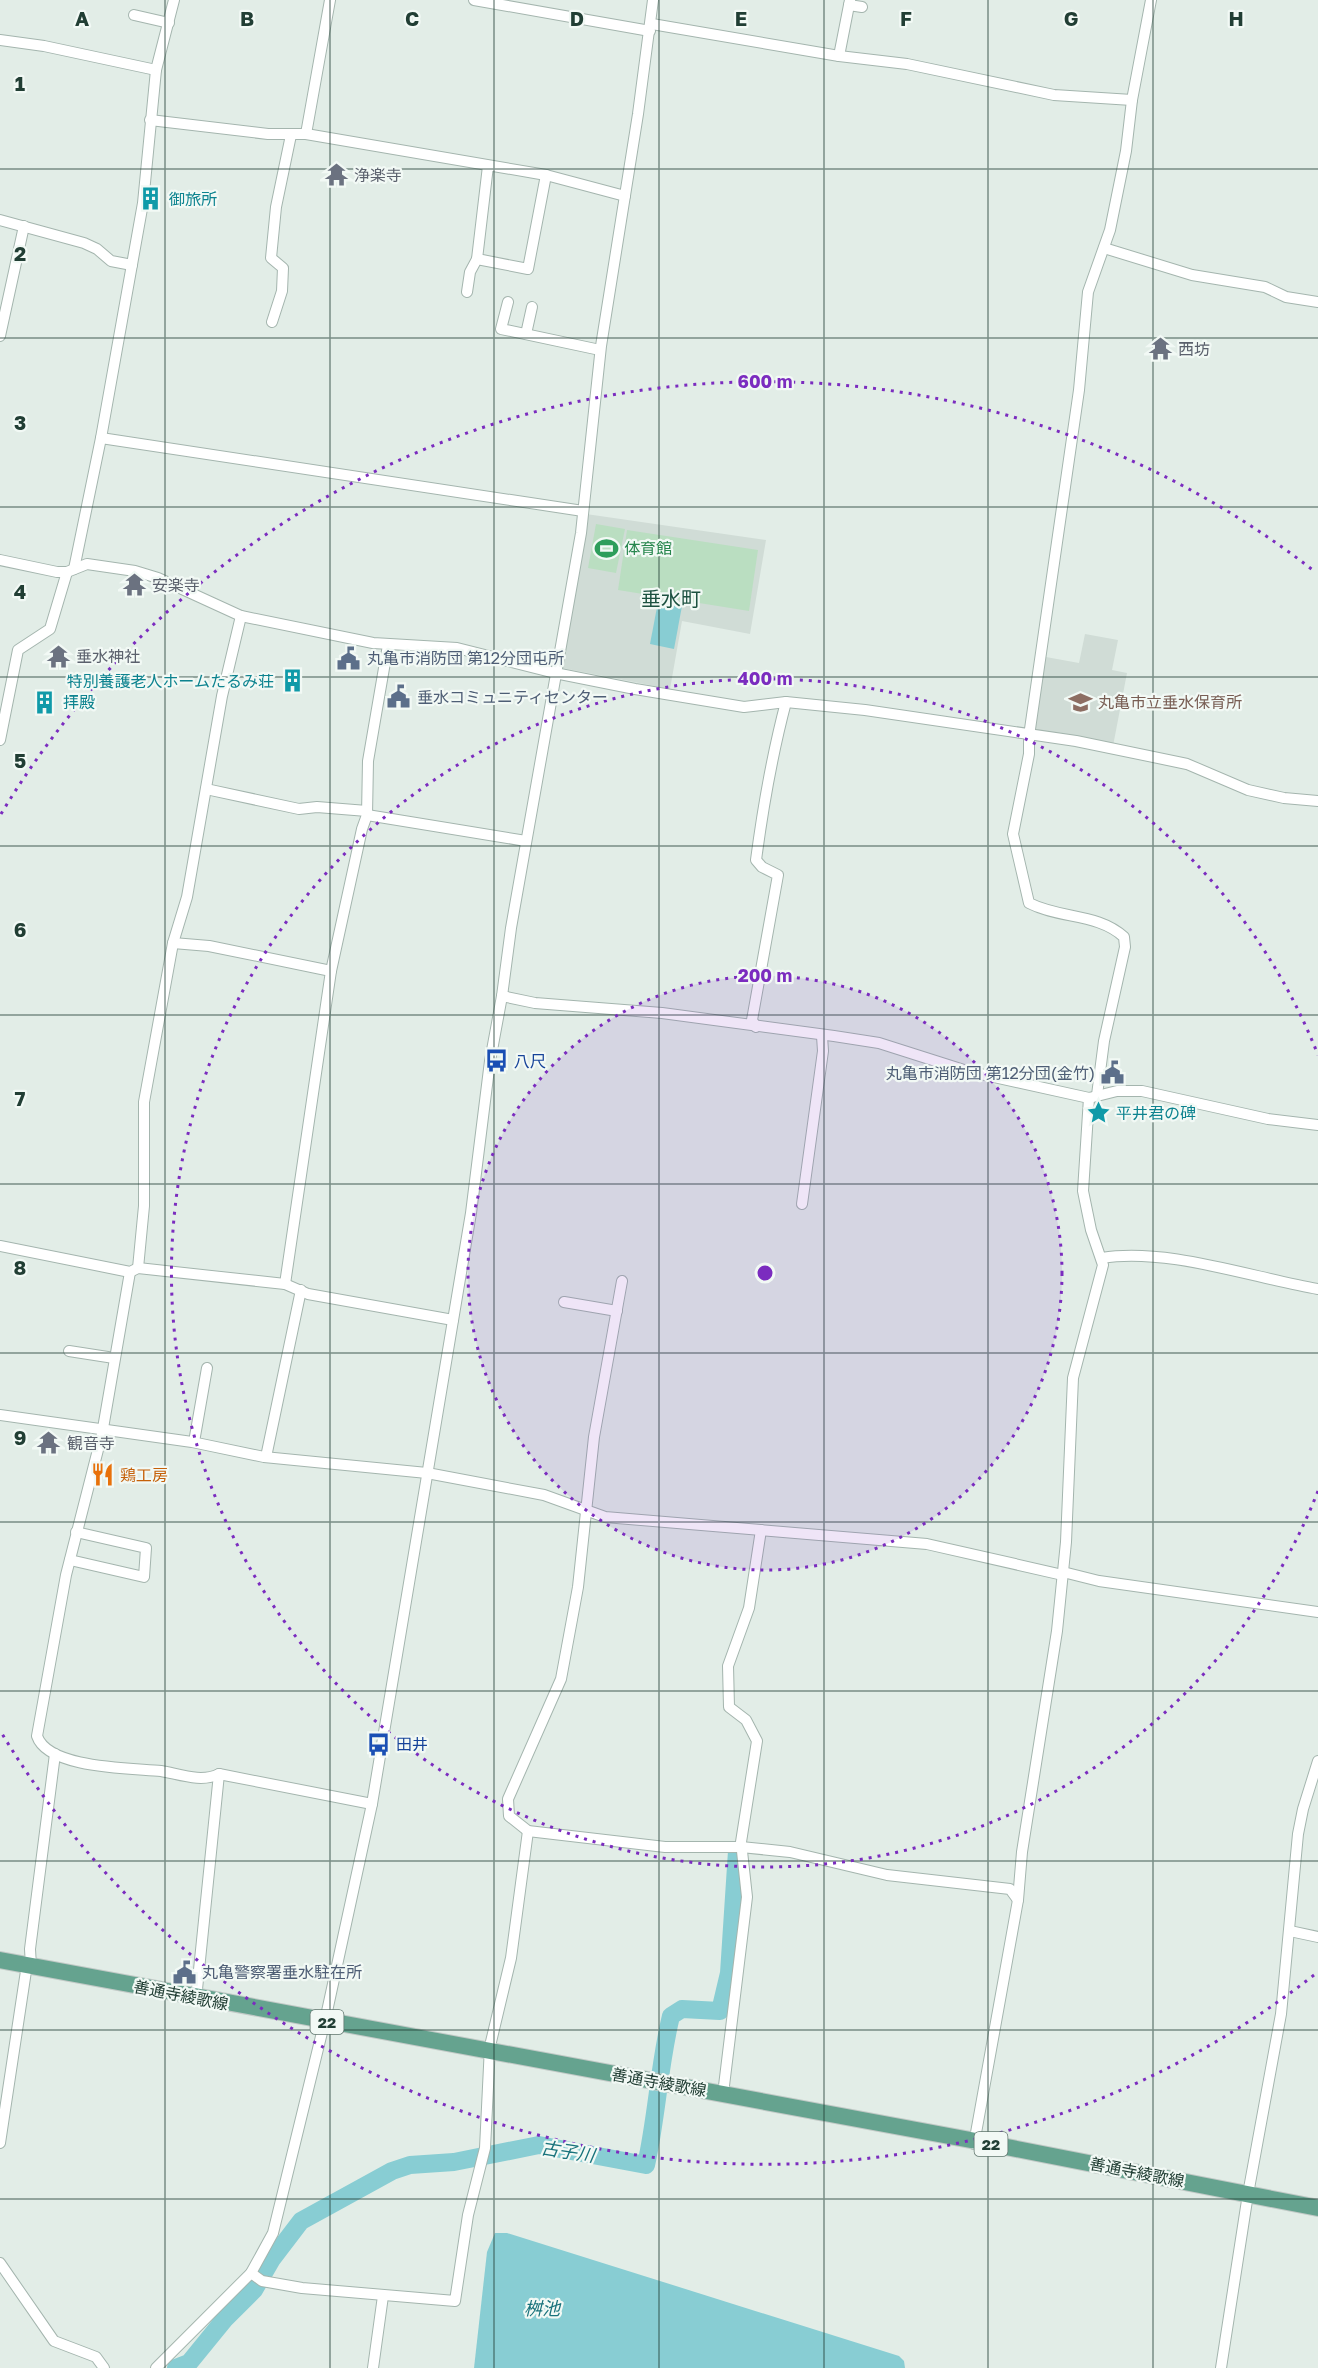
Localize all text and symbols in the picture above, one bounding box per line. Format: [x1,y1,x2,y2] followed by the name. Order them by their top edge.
[75,6,89,30] text: A
[240,6,254,30] text: B
[405,6,419,30] text: C
[570,6,584,30] text: D
[735,6,747,30] text: E
[900,6,912,30] text: F
[1064,6,1078,30] text: G
[1228,6,1244,30] text: H
[15,71,25,95] text: 1
[323,162,349,188] temple icon: 浄楽寺
[354,165,402,185] place label: 浄楽寺
[138,186,164,212] building icon: 御旅所
[169,189,217,209] place label: 御旅所
[14,241,26,265] text: 2
[1147,336,1173,362] temple icon: 西坊
[1178,339,1210,359] place label: 西坊
[737,370,793,392] text: 600 m
[14,410,26,434] text: 3
[593,535,619,561] sports icon: 体育館
[624,538,672,558] place label: 体育館
[121,572,147,598] temple icon: 安楽寺
[152,575,200,595] place label: 安楽寺
[14,579,26,603] text: 4
[641,586,701,610] district label: 垂水町
[45,643,71,669] temple icon: 垂水神社
[336,645,362,671] public building icon: 丸亀市消防団 第12分団屯所
[76,646,140,666] place label: 垂水神社
[367,648,564,668] place label: 丸亀市消防団 第12分団屯所
[738,667,792,689] text: 400 m
[279,668,305,694] building icon: 特別養護老人ホームたるみ荘
[66,671,274,691] place label: 特別養護老人ホームたるみ荘
[386,684,412,710] public building icon: 垂水コミュニティセンター
[417,687,608,707] place label: 垂水コミュニティセンター
[32,689,58,715] building icon: 拝殿
[1067,689,1093,715] school or university icon: 丸亀市立垂水保育所
[63,692,95,712] place label: 拝殿
[1098,692,1242,712] place label: 丸亀市立垂水保育所
[14,748,26,772] text: 5
[14,917,26,941] text: 6
[738,964,792,986] text: 200 m
[483,1048,509,1074] bus stop icon: 八尺
[514,1051,546,1071] place label: 八尺
[1100,1060,1126,1086] public building icon: 丸亀市消防団 第12分団(金竹)
[886,1063,1095,1083] place label: 丸亀市消防団 第12分団(金竹)
[15,1086,26,1110] text: 7
[1085,1100,1111,1126] place icon: 平井君の碑
[1116,1103,1196,1123] place label: 平井君の碑
[14,1255,26,1279] text: 8
[755,1263,775,1283] centre of rings
[14,1425,26,1449] text: 9
[36,1430,62,1456] temple icon: 観音寺
[67,1433,115,1453] place label: 観音寺
[89,1462,115,1488] restaurant icon: 鶏工房
[120,1465,168,1485] place label: 鶏工房
[365,1731,391,1757] bus stop icon: 田井
[396,1734,428,1754] place label: 田井
[171,1959,197,1985] public building icon: 丸亀警察署垂水駐在所
[202,1962,362,1982] place label: 丸亀警察署垂水駐在所
[132,1976,230,2014] street label: 善通寺綾歌線
[310,2010,344,2034] road number: 22
[610,2064,708,2100] street label: 善通寺綾歌線
[974,2132,1008,2156] road number: 22
[540,2136,598,2166] water label: 古子川
[1088,2153,1186,2191] street label: 善通寺綾歌線
[524,2297,562,2319] water label: 桝池

